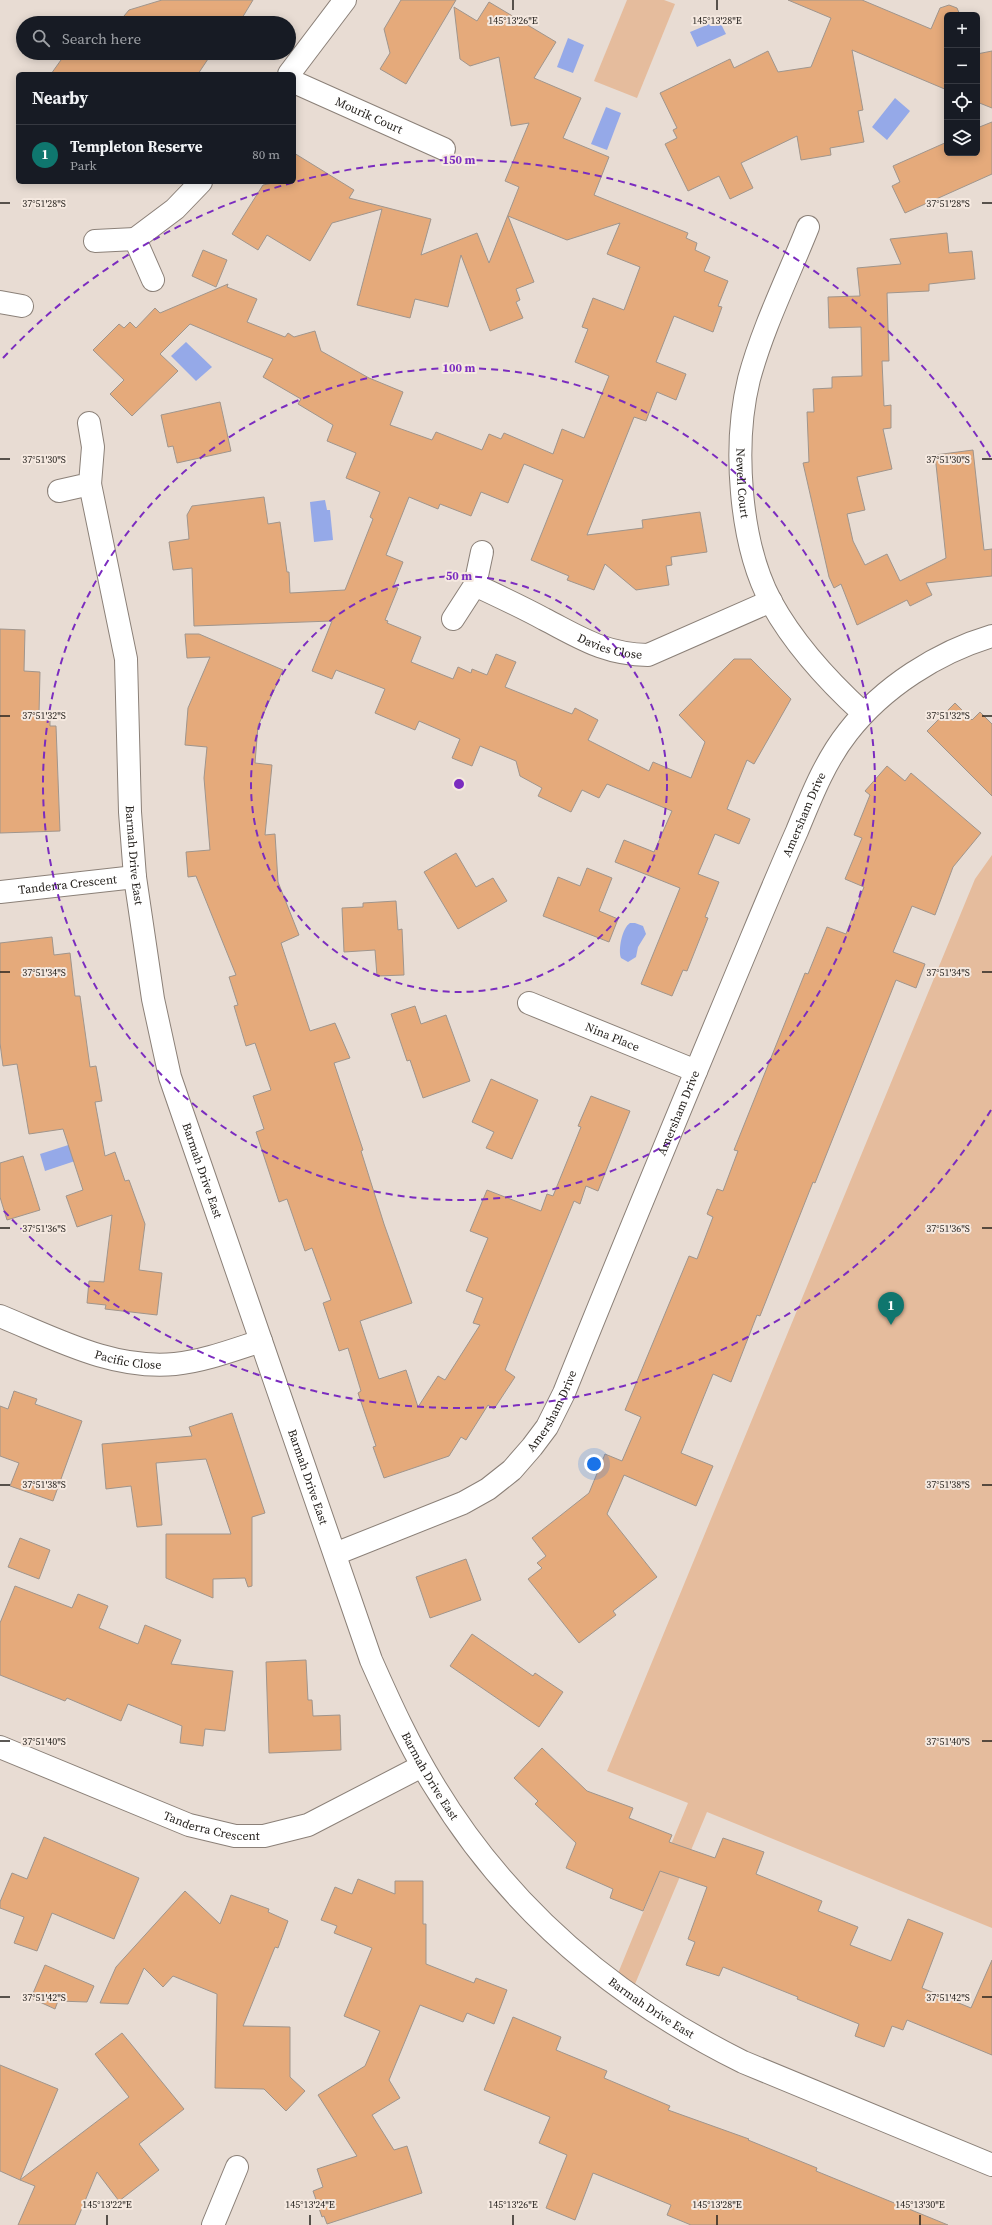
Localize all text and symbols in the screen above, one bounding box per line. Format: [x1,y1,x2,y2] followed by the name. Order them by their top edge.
[944,12,980,156] map controls
[944,12,980,48] button: +
[488,14,538,27] text: 145°13'26"E
[692,14,742,27] text: 145°13'28"E
[16,16,296,60] search box
[30,27,52,49] icon: search
[62,28,141,49] text: Search here
[944,48,980,84] button: −
[944,84,980,120] button: locate
[32,86,88,110] text: Nearby
[333,93,405,138] street label: Mourik Court
[944,120,980,156] button: layers
[70,136,203,157] text: Templeton Reserve
[41,146,49,163] text: 1
[252,146,280,163] text: 80 m
[443,152,476,168] text: 150 m
[70,157,97,174] text: Park
[22,197,66,210] text: 37°51'28"S
[926,197,970,210] text: 37°51'28"S
[443,360,476,376] text: 100 m
[732,448,753,519] street label: Newell Court
[22,453,66,466] text: 37°51'30"S
[926,453,970,466] text: 37°51'30"S
[446,568,472,584] text: 50 m
[575,630,643,663] street label: Davies Close
[22,709,66,722] text: 37°51'32"S
[926,709,970,722] text: 37°51'32"S
[779,769,830,859] street label: Amersham Drive
[452,777,466,791] centre of rings
[122,805,147,906] street label: Barmah Drive East
[18,871,118,898] street label: Tanderra Crescent
[22,966,66,979] text: 37°51'34"S
[926,966,970,979] text: 37°51'34"S
[583,1019,642,1055] street label: Nina Place
[654,1068,703,1158] street label: Amersham Drive
[178,1121,226,1220] street label: Barmah Drive East
[22,1222,66,1235] text: 37°51'36"S
[926,1222,970,1235] text: 37°51'36"S
[878,1292,904,1325] pin: 1
[93,1346,161,1373] street label: Pacific Close
[523,1368,580,1455] street label: Amersham Drive
[284,1427,332,1527] street label: Barmah Drive East
[584,1454,604,1474] your location
[22,1478,66,1491] text: 37°51'38"S
[926,1478,970,1491] text: 37°51'38"S
[398,1729,462,1823] street label: Barmah Drive East
[22,1735,66,1748] text: 37°51'40"S
[926,1735,970,1748] text: 37°51'40"S
[161,1807,260,1844] street label: Tanderra Crescent
[605,1974,697,2042] street label: Barmah Drive East
[22,1991,66,2004] text: 37°51'42"S
[926,1991,970,2004] text: 37°51'42"S
[82,2198,132,2211] text: 145°13'22"E
[285,2198,335,2211] text: 145°13'24"E
[488,2198,538,2211] text: 145°13'26"E
[692,2198,742,2211] text: 145°13'28"E
[895,2198,945,2211] text: 145°13'30"E

